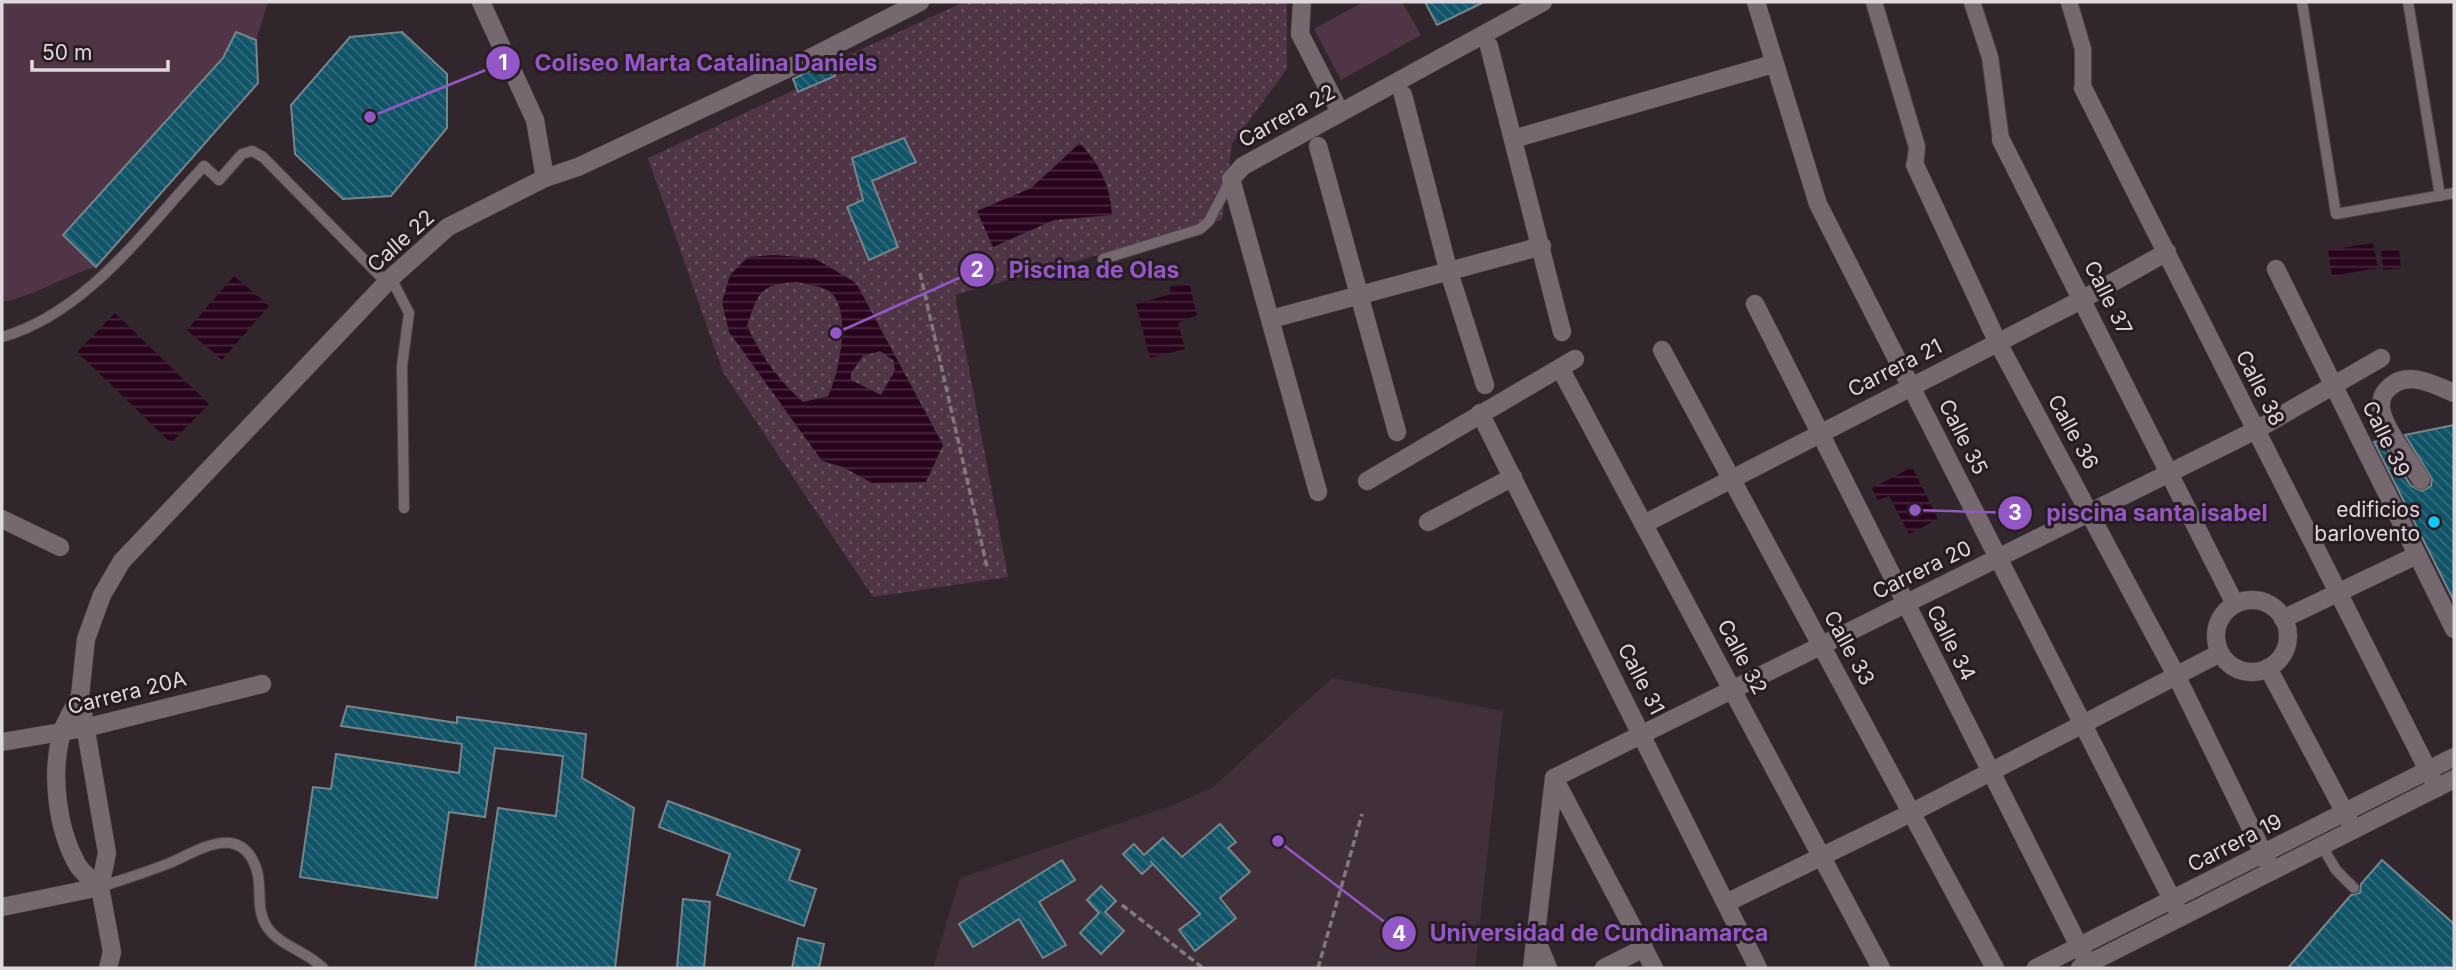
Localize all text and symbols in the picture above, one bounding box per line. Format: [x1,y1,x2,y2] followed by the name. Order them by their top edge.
[32,28,168,72] scale bar
[42,40,92,65] text: 50 m
[486,41,892,85] callout: Coliseo Marta Catalina Daniels
[535,49,878,77] text: Coliseo Marta Catalina Daniels
[498,50,508,75] text: 1
[1234,79,1339,152] street label: Carrera 22
[362,204,439,277] street label: Calle 22
[960,248,1193,292] callout: Piscina de Olas
[1009,256,1179,284] text: Piscina de Olas
[2079,256,2138,339] street label: Calle 37
[970,257,984,282] text: 2
[1844,333,1946,402] street label: Carrera 21
[2231,346,2290,430] street label: Calle 38
[2043,390,2104,473] street label: Calle 36
[1934,395,1993,479] street label: Calle 35
[2357,397,2416,481] street label: Calle 39
[1997,491,2282,535] callout: piscina santa isabel
[2314,497,2420,546] place label: edificios barlovento
[2046,499,2268,527] text: piscina santa isabel
[2008,500,2022,525] text: 3
[2426,514,2442,530] marker: edificios barlovento
[1868,535,1975,604] street label: Carrera 20
[1922,601,1981,685] street label: Calle 34
[1819,606,1880,689] street label: Calle 33
[1712,615,1773,698] street label: Calle 32
[1613,639,1670,719] street label: Calle 31
[65,666,189,719] street label: Carrera 20A
[2184,808,2286,877] street label: Carrera 19
[1381,911,1783,955] callout: Universidad de Cundinamarca
[1430,919,1768,947] text: Universidad de Cundinamarca
[1392,921,1406,946] text: 4

